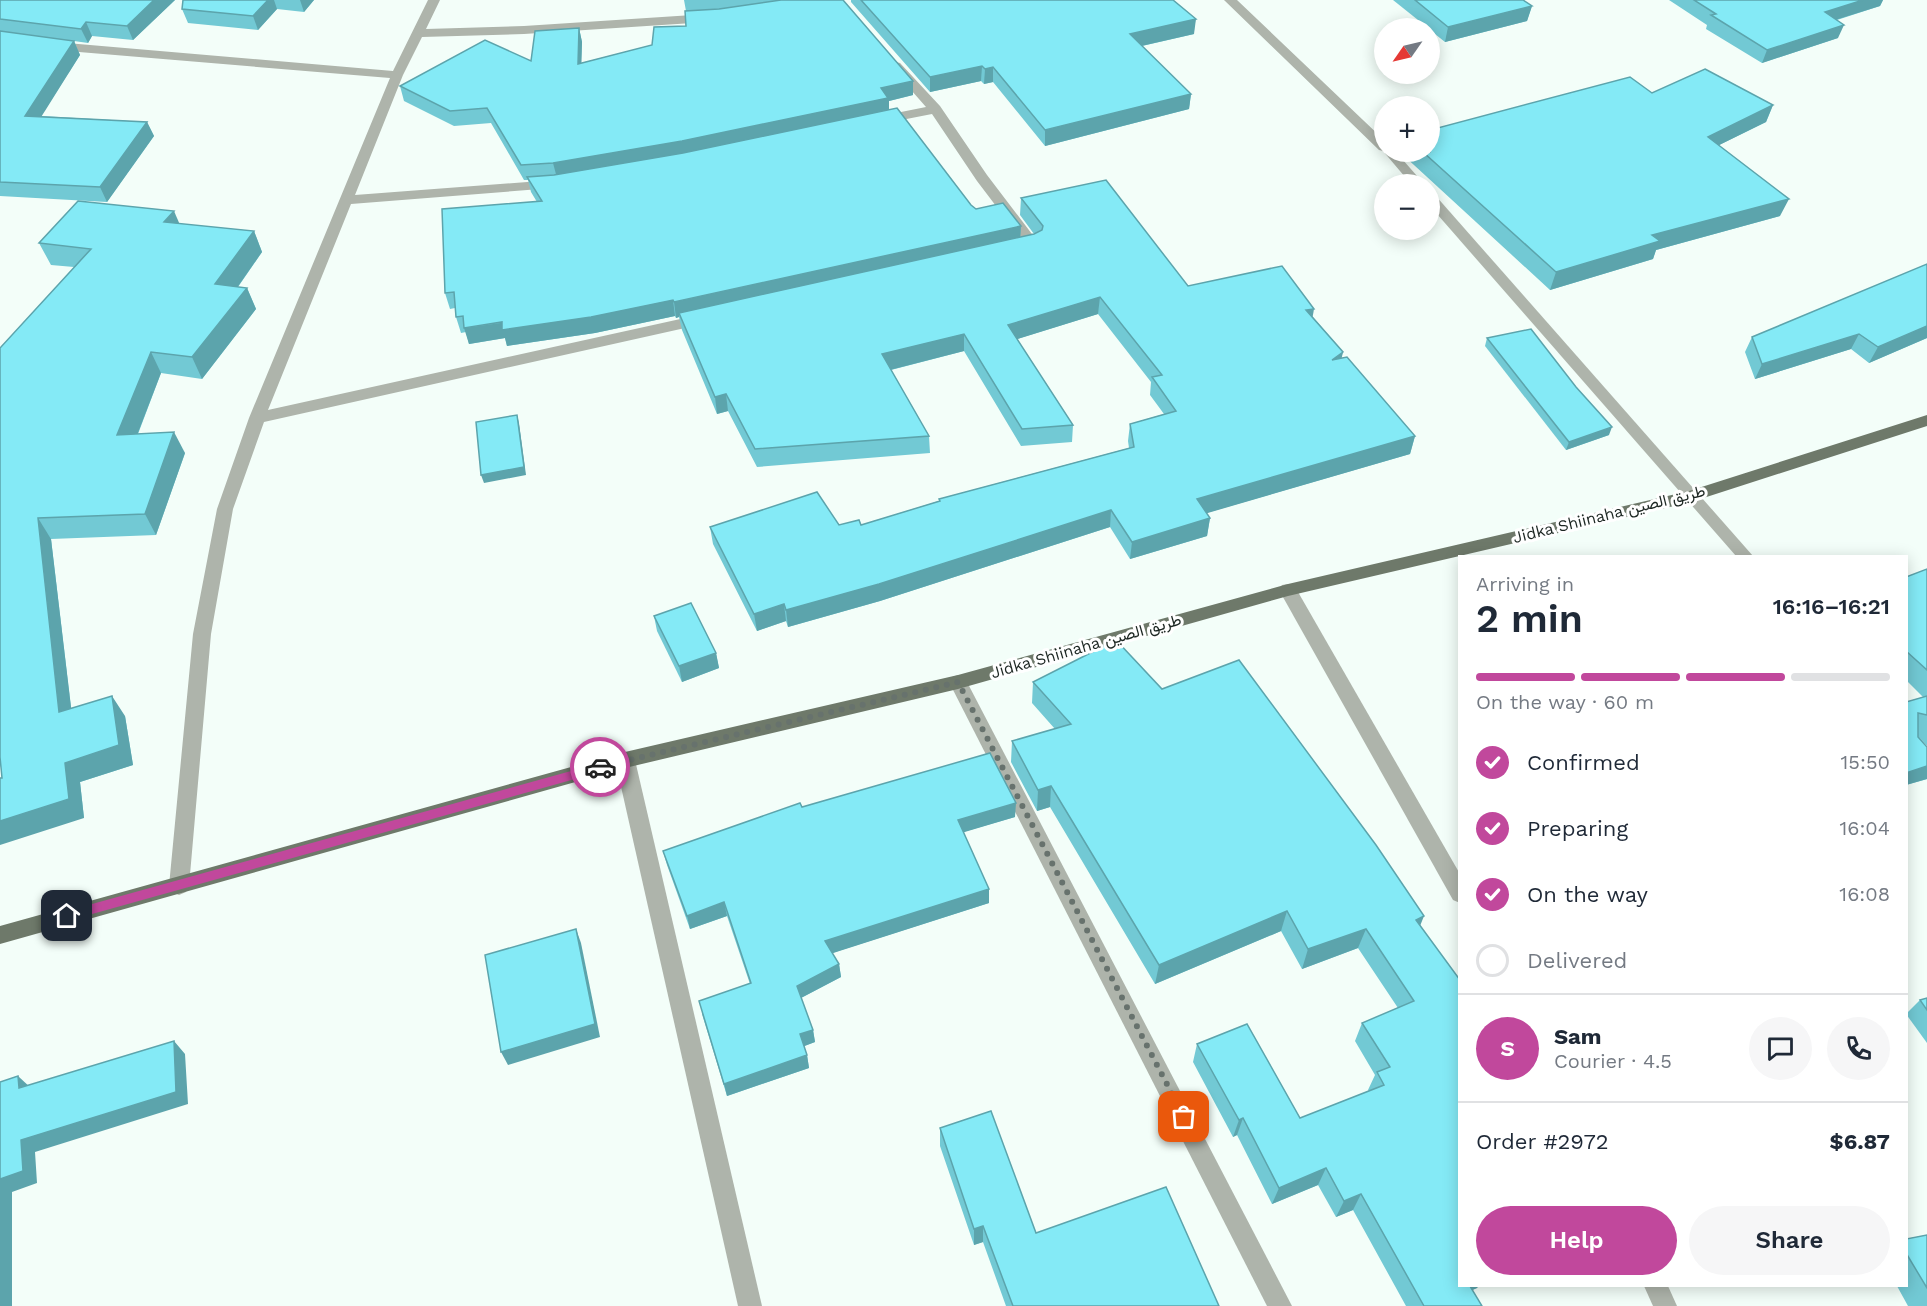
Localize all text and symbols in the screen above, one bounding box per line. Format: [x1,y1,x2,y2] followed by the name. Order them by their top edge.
[1374,18,1440,84] north arrow
[1374,18,1440,240] map controls
[1374,96,1440,162] button: +
[1374,174,1440,240] button: −
[1511,481,1707,548] street label: Jidka Shiinaha طريق الصين
[1476,572,1574,596] text: Arriving in
[1773,594,1890,619] text: 16:16–16:21
[1476,596,1583,641] text: 2 min
[989,610,1184,683] street label: Jidka Shiinaha طريق الصين
[1476,690,1654,714] text: On the way · 60 m
[570,737,630,797] courier
[1476,746,1509,779] icon: check
[1527,750,1640,775] text: Confirmed
[1841,750,1890,774] text: 15:50
[584,751,617,784] icon: car
[1476,812,1509,845] icon: check
[1527,816,1628,841] text: Preparing
[1839,816,1890,840] text: 16:04
[1476,878,1509,911] icon: check
[1527,882,1648,907] text: On the way
[1839,882,1890,906] text: 16:08
[41,890,92,941] pin
[50,899,83,932] icon: home
[1527,948,1627,973] text: Delivered
[1749,1017,1812,1080] button: chat
[1827,1017,1890,1080] button: phone
[1554,1024,1602,1049] text: Sam
[1500,1036,1515,1061] text: S
[1554,1049,1672,1073] text: Courier · 4.5
[1158,1091,1209,1142] pin
[1167,1100,1200,1133] icon: bag
[1476,1129,1609,1154] text: Order #2972
[1830,1129,1890,1154] text: $6.87
[1476,1206,1677,1275] button: Help
[1689,1206,1890,1275] button: Share

